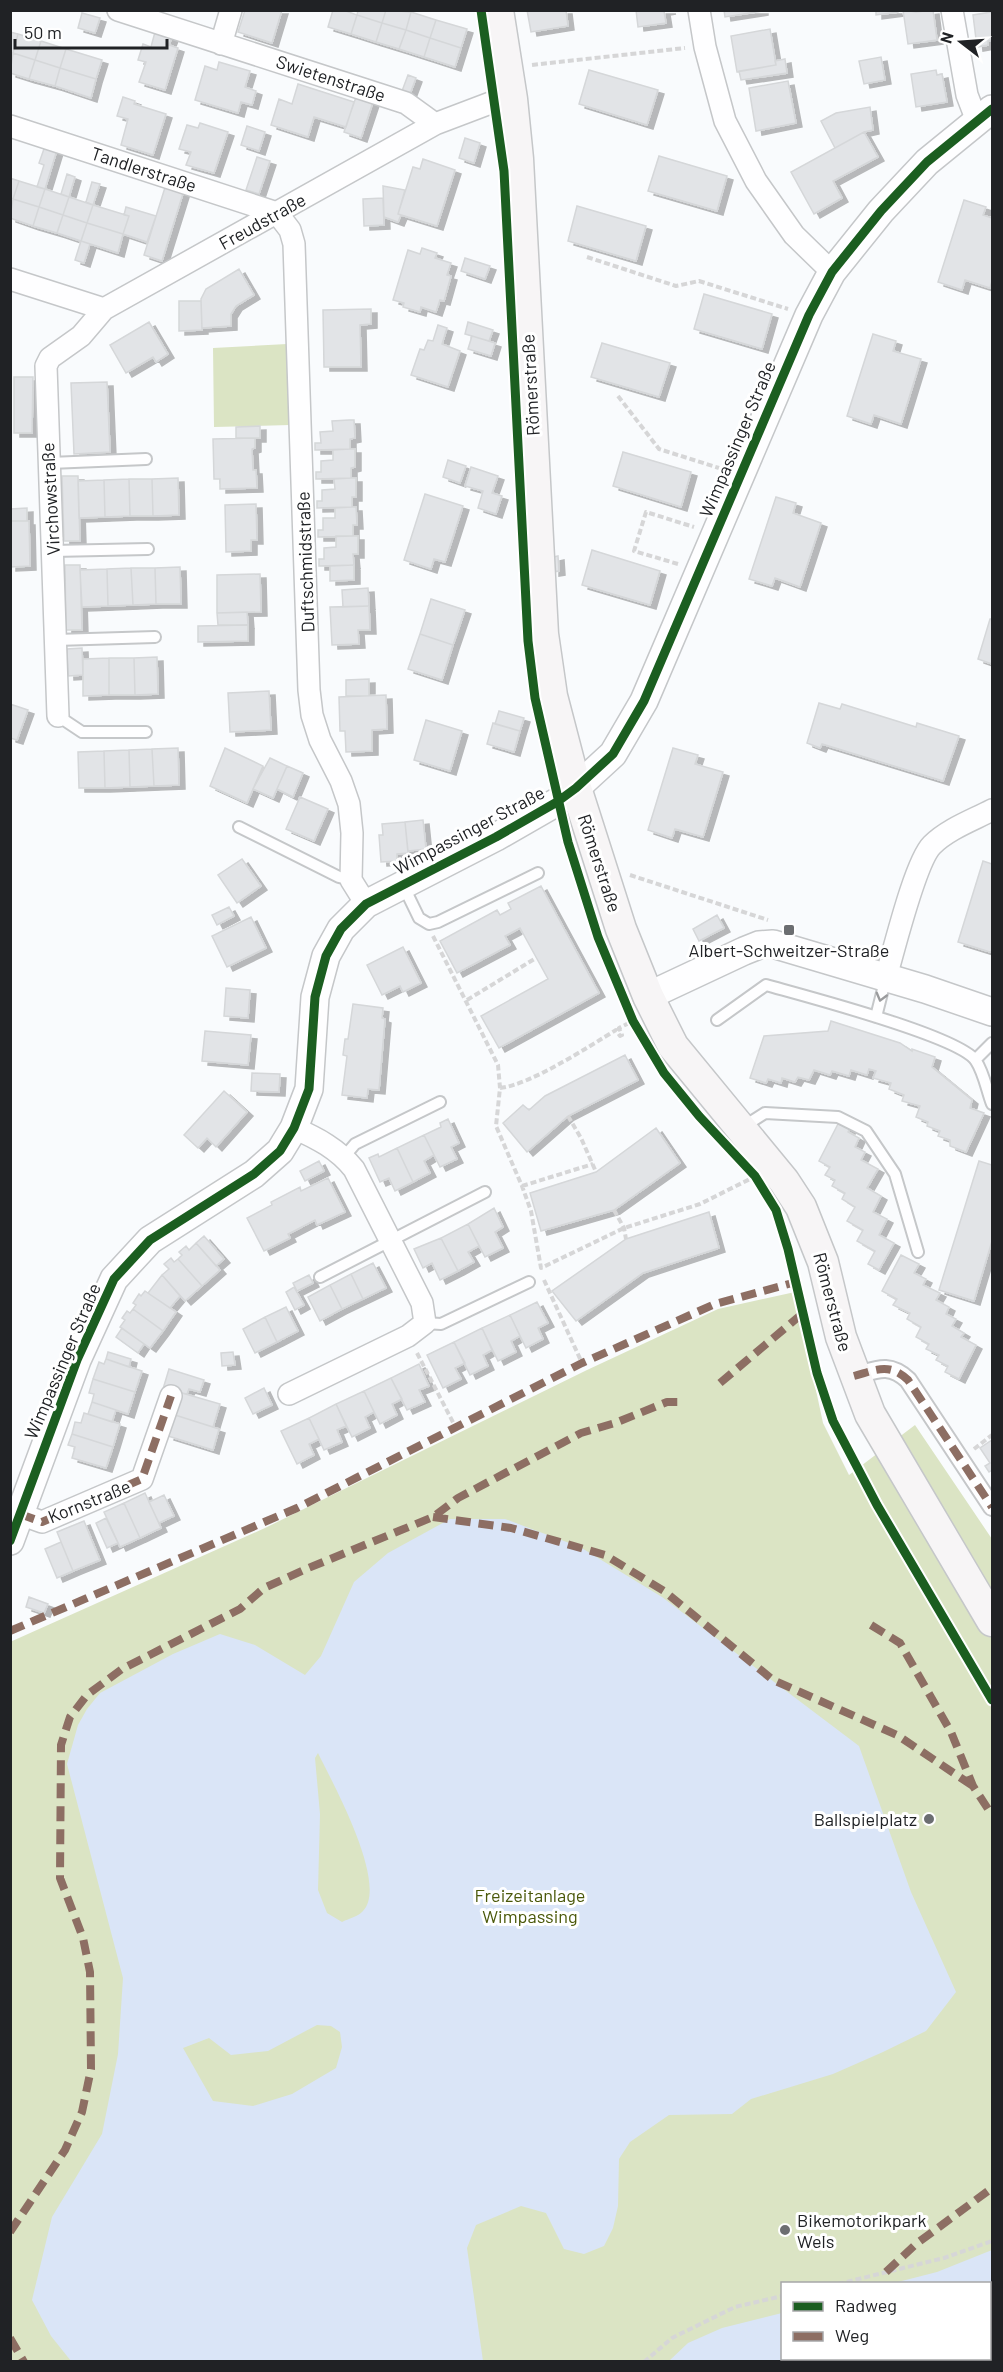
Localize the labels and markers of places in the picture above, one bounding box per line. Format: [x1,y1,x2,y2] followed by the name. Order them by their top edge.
[782,923,796,937] marker: Albert-Schweitzer-Straße
[689,939,889,961] place label: Albert-Schweitzer-Straße
[814,1808,917,1830] place label: Ballspielplatz
[922,1812,936,1826] marker: Ballspielplatz
[797,2209,927,2252] place label: Bikemotorikpark Wels
[778,2223,792,2237] marker: Bikemotorikpark Wels

